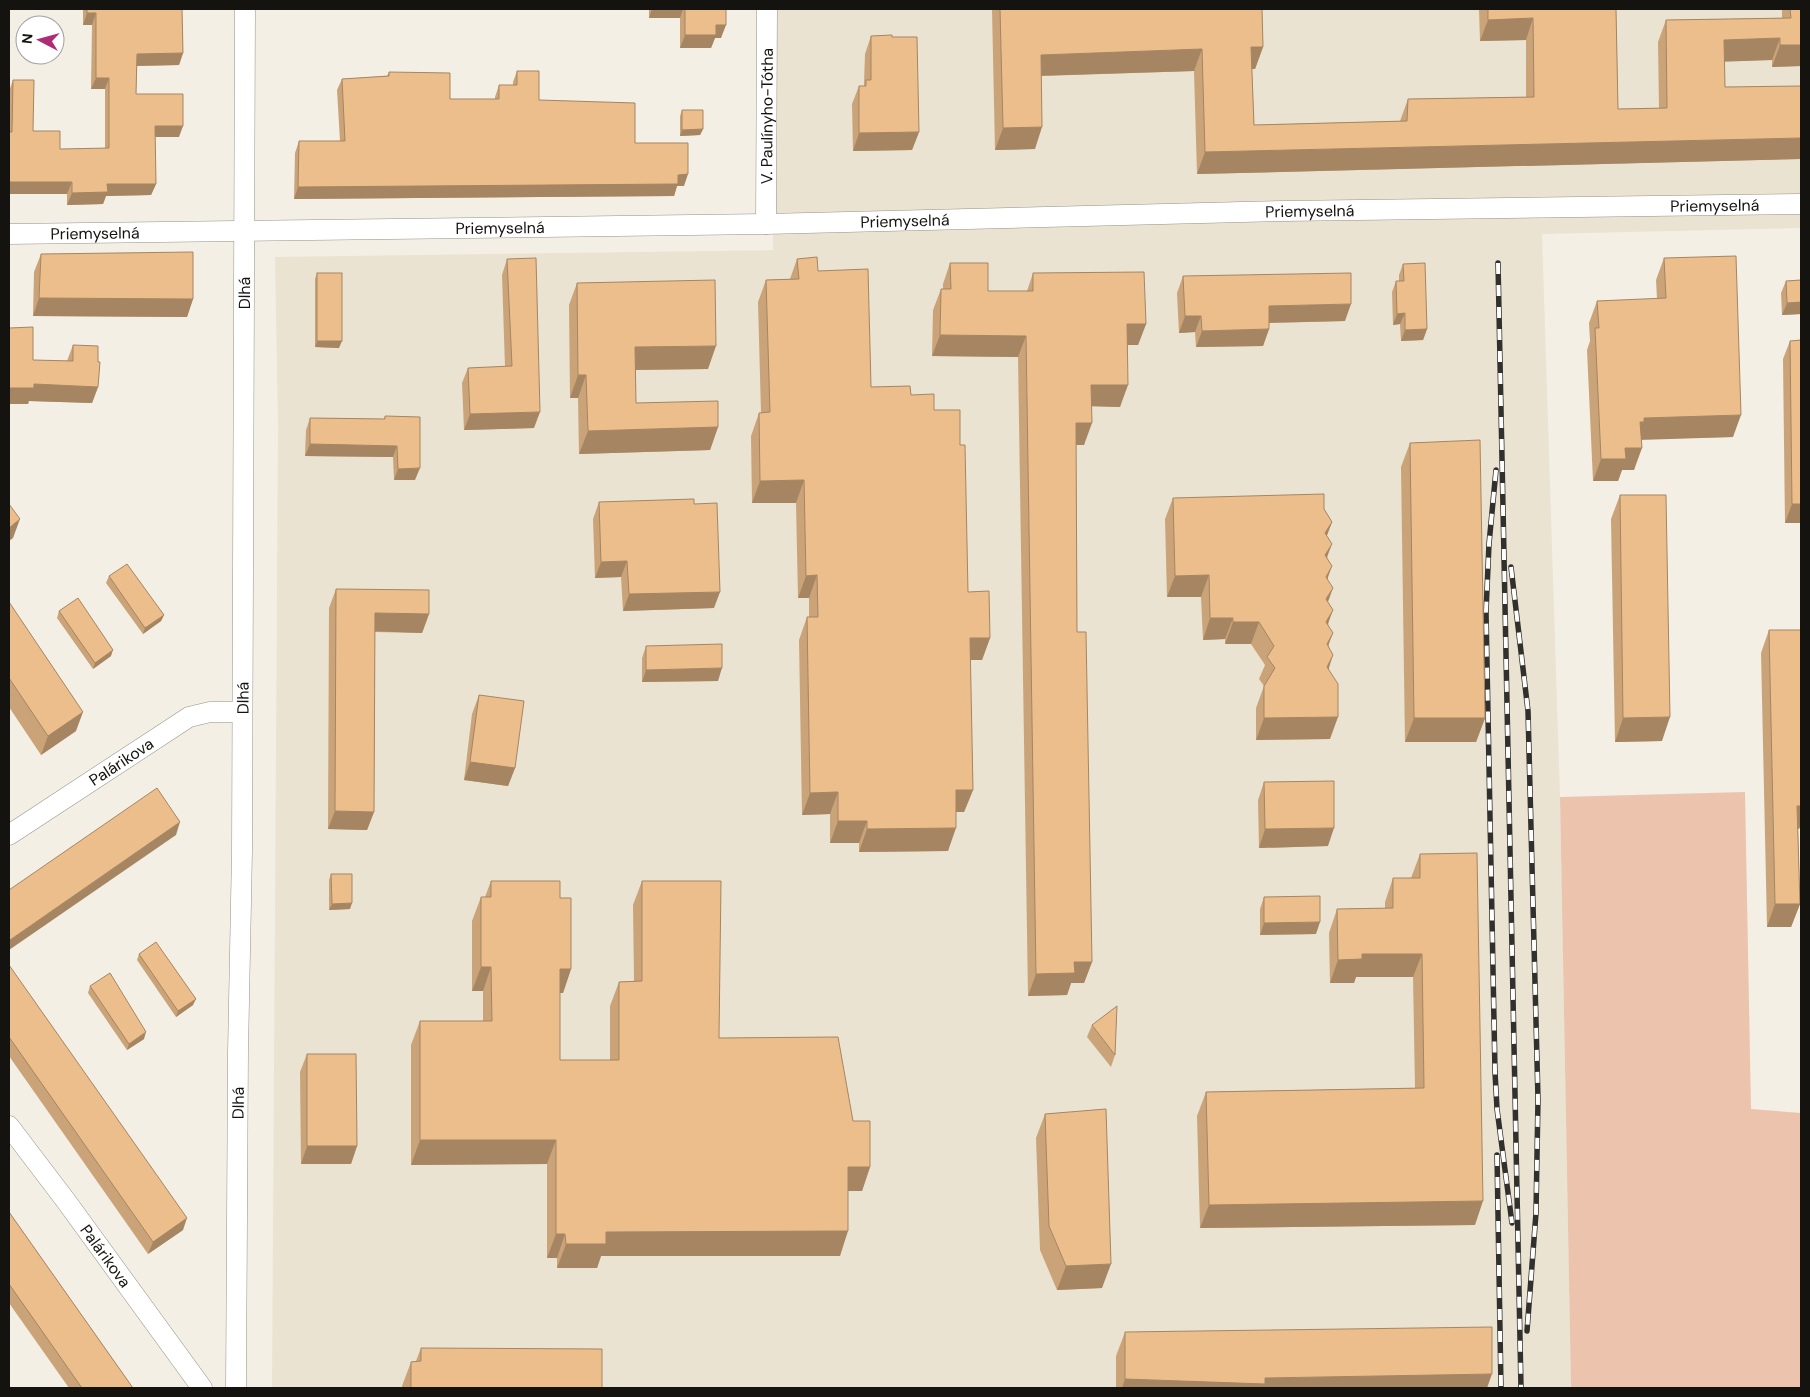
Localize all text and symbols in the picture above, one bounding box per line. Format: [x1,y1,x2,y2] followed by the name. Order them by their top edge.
[15,15,65,65] north arrow
[18,33,37,45] text: N
[756,48,777,184] street label: V. Paulínyho-Tótha
[1670,194,1759,216] street label: Priemyselná
[1265,200,1355,222] street label: Priemyselná
[860,209,950,232] street label: Priemyselná
[455,216,545,239] street label: Priemyselná
[50,222,140,244] street label: Priemyselná
[233,277,255,309] street label: Dlhá
[232,682,253,714] street label: Dlhá
[85,733,157,790] street label: Palárikova
[227,1087,248,1119] street label: Dlhá
[76,1220,136,1292] street label: Palárikova

